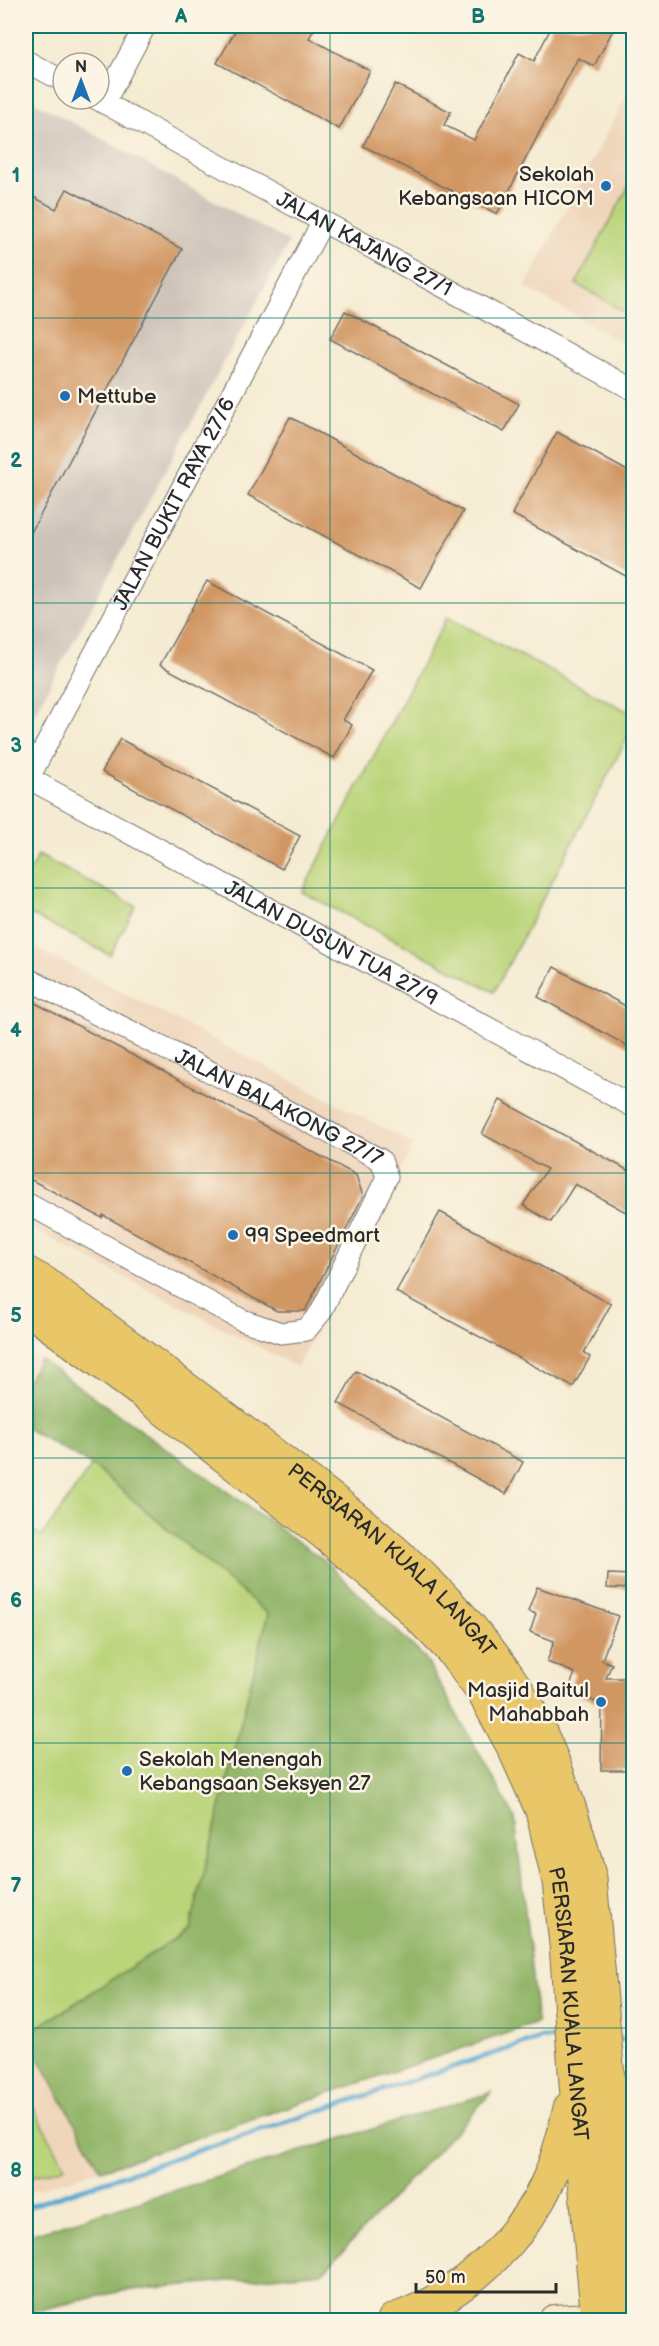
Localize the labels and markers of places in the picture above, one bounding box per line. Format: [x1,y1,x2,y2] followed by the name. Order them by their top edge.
[398,162,594,211] place label: Sekolah Kebangsaan HICOM
[599,179,613,193] marker: Sekolah Kebangsaan HICOM
[77,384,156,409] place label: Mettube
[58,389,72,403] marker: Mettube
[245,1223,380,1248] place label: 99 Speedmart
[226,1228,240,1242] marker: 99 Speedmart
[467,1678,589,1727] place label: Masjid Baitul Mahabbah
[594,1695,608,1709] marker: Masjid Baitul Mahabbah
[139,1747,371,1796] place label: Sekolah Menengah Kebangsaan Seksyen 27
[120,1764,134,1778] marker: Sekolah Menengah Kebangsaan Seksyen 27

